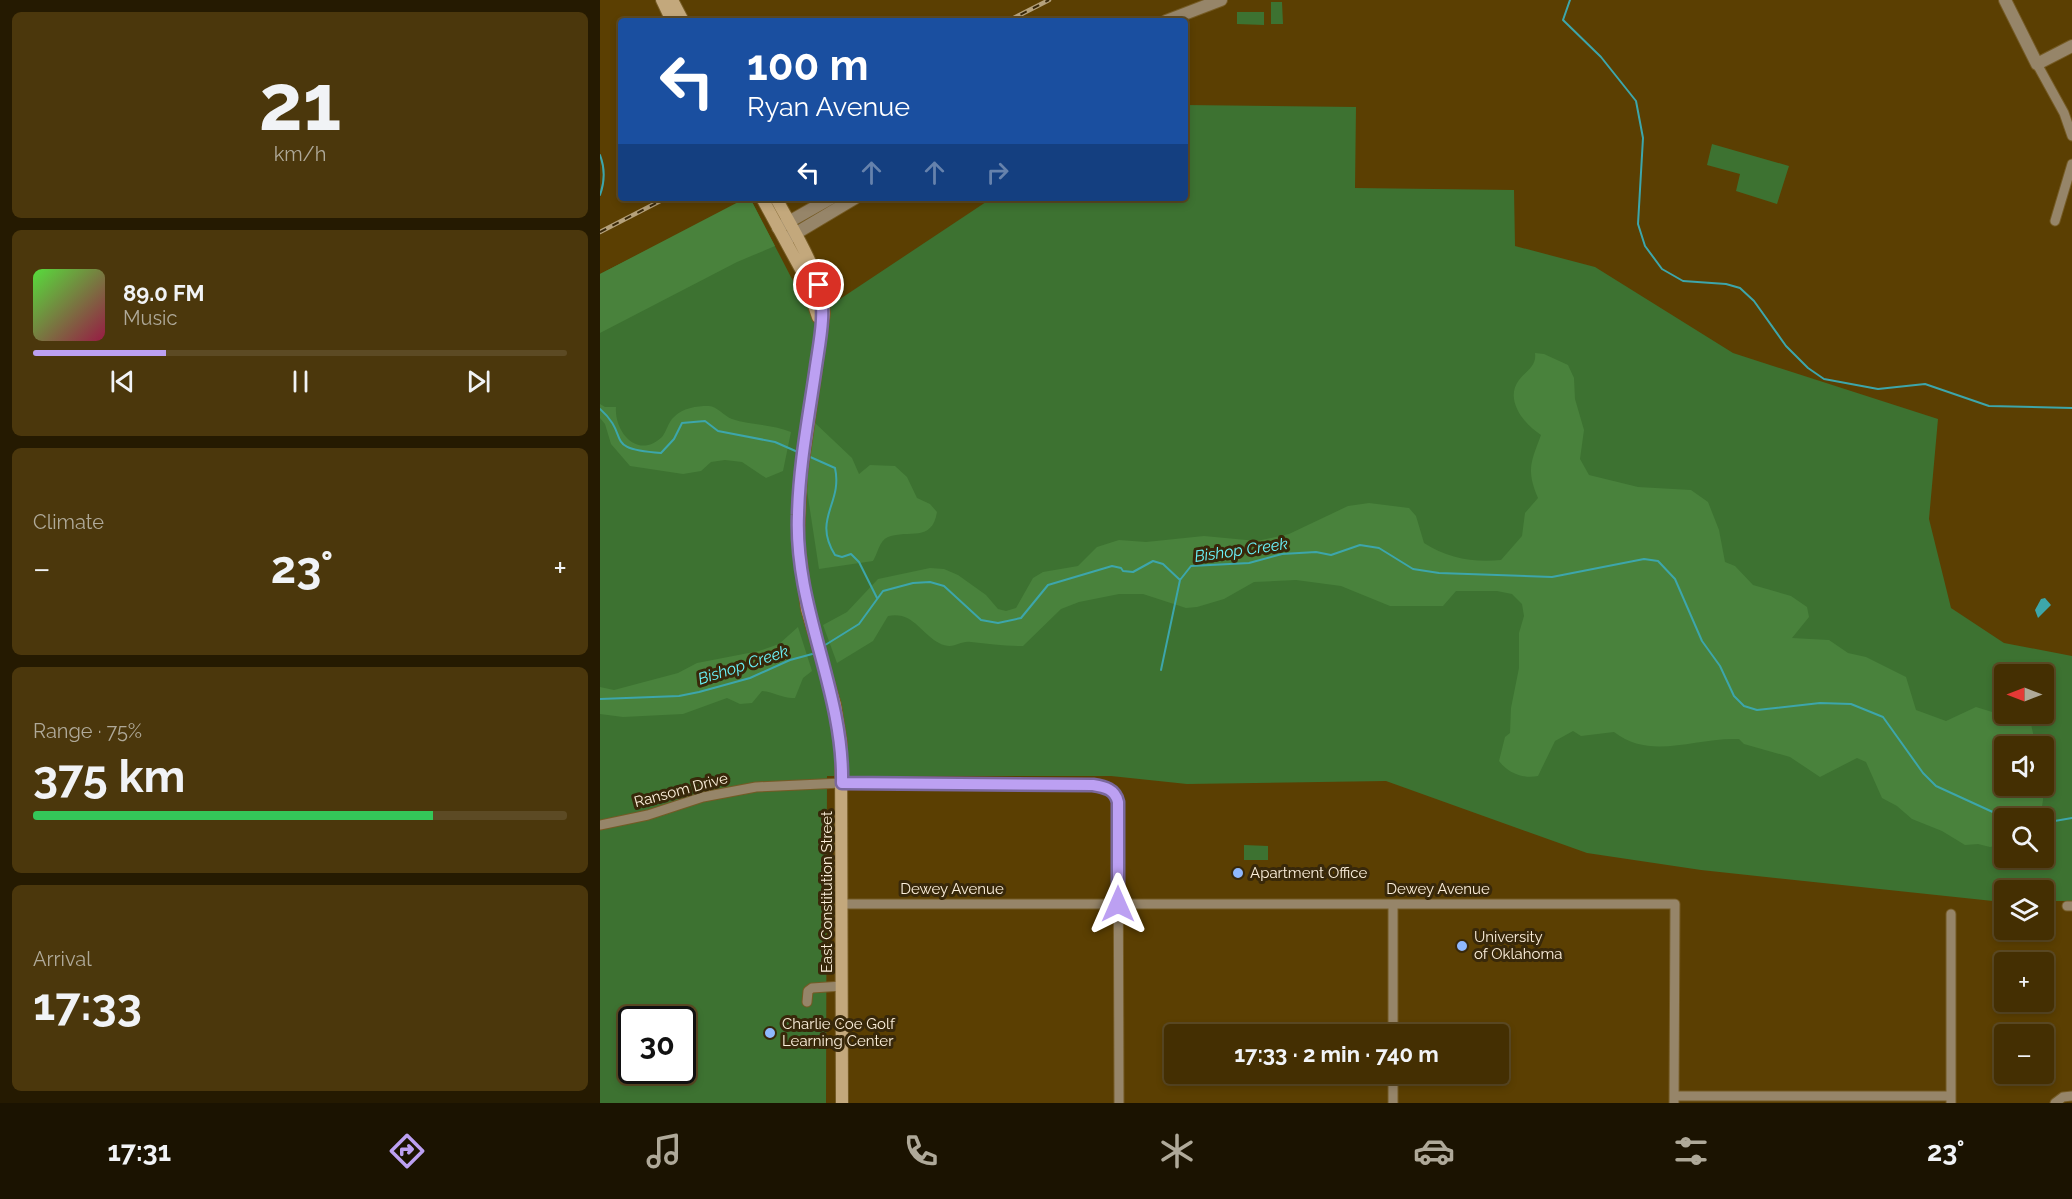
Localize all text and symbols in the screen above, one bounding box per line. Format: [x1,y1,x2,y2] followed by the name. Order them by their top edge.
[747,41,869,90] text: 100 m
[648,42,726,120] icon: left
[259,57,341,148] text: 21
[747,91,910,122] text: Ryan Avenue
[274,142,326,166] text: km/h
[792,156,825,189] icon: left
[855,156,888,189] icon: ahead
[918,156,951,189] icon: ahead
[981,156,1014,189] icon: right
[793,259,844,310] pin
[802,268,835,301] icon: arrive
[123,280,205,306] text: 89.0 FM
[123,306,177,330] text: Music
[106,365,139,398] icon: previous
[284,365,317,398] icon: pause
[462,365,495,398] icon: next
[33,510,104,534] text: Climate
[1193,534,1289,566] water label: Bishop Creek
[271,541,333,594] text: 23°
[33,549,51,588] text: −
[553,549,567,588] text: +
[695,641,791,689] water label: Bishop Creek
[1994,664,2054,724] north arrow
[1994,664,2054,1084] map controls
[33,719,142,743] text: Range · 75%
[1994,736,2054,796] button: sound
[33,750,185,803] text: 375 km
[632,769,730,811] street label: Ransom Drive
[1994,808,2054,868] button: search
[818,811,836,973] street label: East Constitution Street
[1250,864,1367,882] place label: Apartment Office
[1231,866,1245,880] marker: Apartment Office
[1086,872,1150,936] position arrow
[900,880,1004,898] street label: Dewey Avenue
[1386,880,1490,898] street label: Dewey Avenue
[1994,880,2054,940] button: layers
[1474,928,1562,963] place label: University of Oklahoma
[1455,939,1469,953] marker: University of Oklahoma
[33,947,92,971] text: Arrival
[1994,952,2054,1012] button: +
[33,978,142,1031] text: 17:33
[618,1006,696,1084] speed limit sign: 30
[782,1015,896,1050] place label: Charlie Coe Golf Learning Center
[1994,1024,2054,1084] button: −
[763,1026,777,1040] marker: Charlie Coe Golf Learning Center
[1234,1041,1439,1067] text: 17:33 · 2 min · 740 m
[386,1130,428,1172] icon: directions
[643,1130,685,1172] icon: music
[900,1130,942,1172] icon: phone
[1156,1130,1198,1172] icon: climate
[1413,1130,1455,1172] icon: car
[1670,1130,1712,1172] icon: filters
[107,1136,171,1167] text: 17:31
[1927,1136,1965,1167] text: 23°

